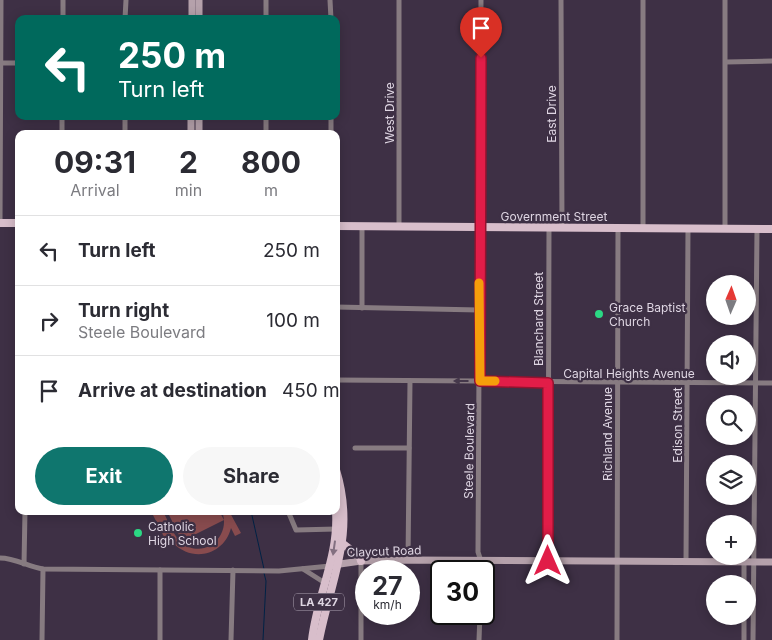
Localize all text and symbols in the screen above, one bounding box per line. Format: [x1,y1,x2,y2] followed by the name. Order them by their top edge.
[460,7,502,58] pin
[467,14,495,42] icon: arrive
[118,34,226,76] text: 250 m
[35,35,100,100] icon: left
[118,76,204,102] text: Turn left
[382,82,397,144] street label: West Drive
[544,85,559,143] street label: East Drive
[54,144,136,180] text: 09:31
[179,144,198,180] text: 2
[241,144,301,180] text: 800
[70,180,120,200] text: Arrival
[175,180,202,200] text: min
[264,180,278,200] text: m
[501,209,608,224] street label: Government Street
[35,237,63,265] icon: left
[78,239,156,262] text: Turn left
[263,239,320,262] text: 250 m
[531,272,546,366] street label: Blanchard Street
[706,275,756,325] north arrow
[706,275,756,625] map controls
[78,299,169,322] text: Turn right
[609,300,686,329] place label: Grace Baptist Church
[35,307,63,335] icon: right
[593,308,605,320] marker: Grace Baptist Church
[266,309,320,332] text: 100 m
[78,322,206,342] text: Steele Boulevard
[706,335,756,385] button: sound
[563,366,695,381] street label: Capital Heights Avenue
[35,377,63,405] icon: arrive
[453,377,469,385] one-way arrow
[78,379,267,402] text: Arrive at destination
[282,379,340,402] text: 450 m
[600,387,615,481] street label: Richland Avenue
[670,387,685,463] street label: Edison Street
[706,395,756,445] button: search
[461,403,477,499] street label: Steele Boulevard
[35,447,173,505] button: Exit
[183,447,320,505] button: Share
[706,455,756,505] button: layers
[706,515,756,565] button: +
[148,519,217,548] place label: Catholic High School
[132,527,144,539] marker: Catholic High School
[521,534,573,586] position arrow
[330,540,338,556] one-way arrow
[346,542,422,560] street label: Claycut Road
[430,560,495,625] speed limit sign: 30
[372,571,403,601] text: 27
[706,575,756,625] button: −
[294,594,344,610] road number: LA 427
[373,597,402,612] text: km/h

